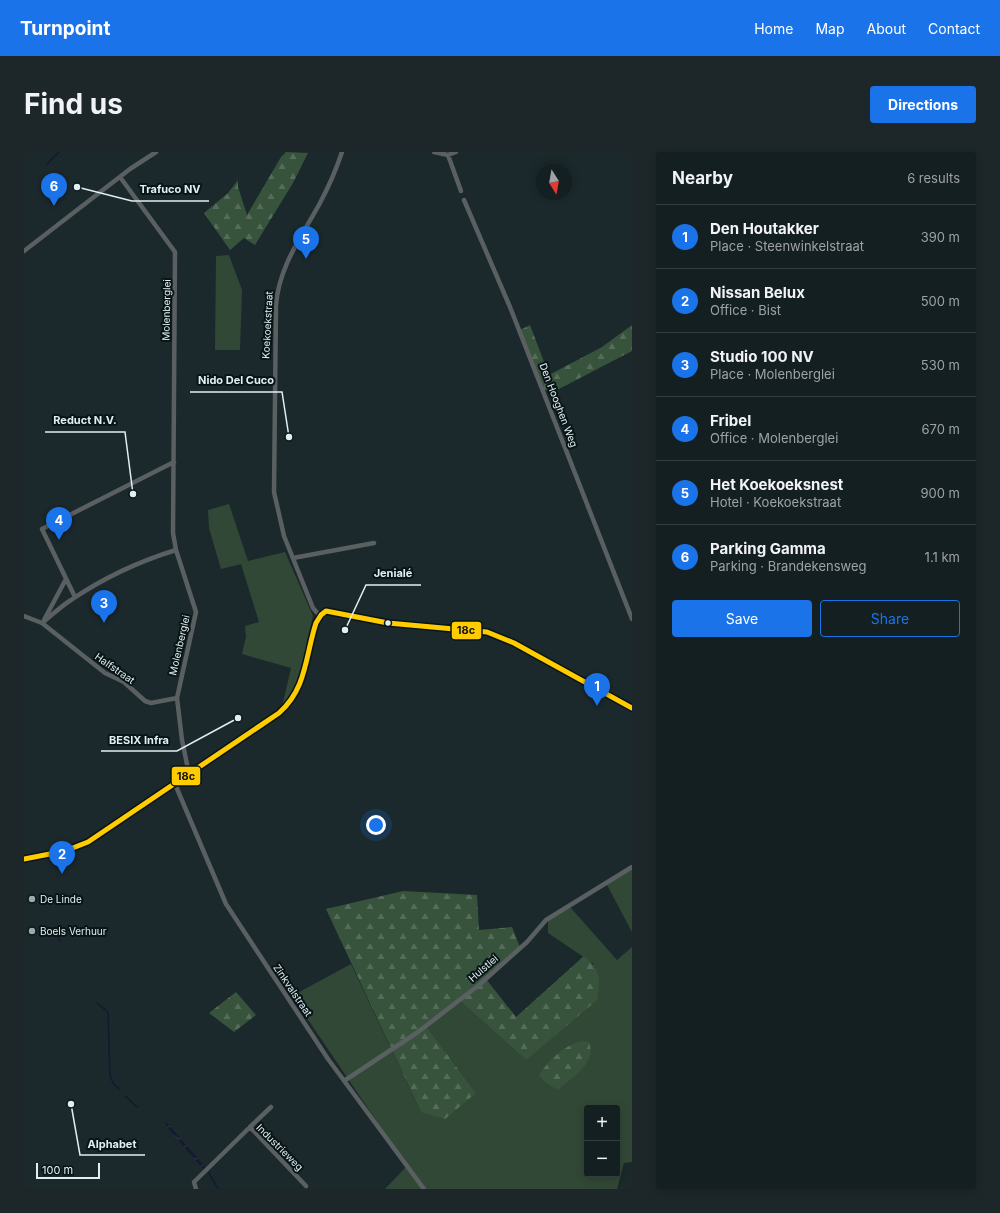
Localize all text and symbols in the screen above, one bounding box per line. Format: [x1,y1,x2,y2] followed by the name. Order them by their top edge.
[20,17,110,40] text: Turnpoint
[754,20,793,37] text: Home
[815,20,845,37] text: Map
[867,20,906,37] text: About
[928,20,980,37] text: Contact
[870,86,976,123] button: Directions
[24,87,123,121] text: Find us
[536,164,572,200] north arrow
[672,168,733,188] text: Nearby
[907,170,960,186] text: 6 results
[41,173,67,206] pin: 6
[132,178,209,201] callout: Trafuco NV
[139,182,201,196] text: Trafuco NV
[710,219,819,238] text: Den Houtakker
[293,226,319,259] pin: 5
[682,229,688,245] text: 1
[921,229,960,245] text: 390 m
[710,238,864,254] text: Place · Steenwinkelstraat
[159,279,173,341] street label: Molenberglei
[710,283,805,302] text: Nissan Belux
[259,290,275,359] street label: Koekoekstraat
[681,293,689,309] text: 2
[921,293,960,309] text: 500 m
[710,302,781,318] text: Office · Bist
[710,347,814,366] text: Studio 100 NV
[681,357,689,373] text: 3
[921,357,960,373] text: 530 m
[537,361,581,449] street label: Den Hooghen Weg
[710,366,835,382] text: Place · Molenberglei
[190,369,282,392] callout: Nido Del Cuco
[198,373,274,387] text: Nido Del Cuco
[45,409,125,432] callout: Reduct N.V.
[710,411,751,430] text: Fribel
[53,413,117,427] text: Reduct N.V.
[681,421,689,437] text: 4
[922,421,960,437] text: 670 m
[710,430,838,446] text: Office · Molenberglei
[710,475,843,494] text: Het Koekoeksnest
[681,485,689,501] text: 5
[920,485,960,501] text: 900 m
[710,494,841,510] text: Hotel · Koekoekstraat
[46,507,72,540] pin: 4
[710,539,826,558] text: Parking Gamma
[681,549,689,565] text: 6
[925,549,960,565] text: 1.1 km
[710,558,867,574] text: Parking · Brandekensweg
[366,562,421,585] callout: Jenialé
[374,566,413,580] text: Jenialé
[91,590,117,623] pin: 3
[672,600,812,637] button: Save
[820,600,960,637] button: Share
[166,614,192,676] street label: Molenberglei
[383,618,393,628] unlabelled marker
[451,621,482,640] line badge: 18c
[457,623,476,637] text: 18c
[93,650,138,686] street label: Halfstraat
[584,673,610,706] pin: 1
[101,728,177,751] callout: BESIX Infra
[109,733,169,747] text: BESIX Infra
[171,766,201,786] line badge: 18c
[177,769,196,783] text: 18c
[366,815,386,835] your location
[49,841,75,874] pin: 2
[40,893,82,905] place label: De Linde
[27,894,37,904] marker: De Linde
[40,925,107,937] place label: Boels Verhuur
[27,926,37,936] marker: Boels Verhuur
[466,952,500,984] street label: Hulstlei
[271,962,315,1019] street label: Zinkvalstraat
[584,1105,620,1177] map controls
[584,1105,620,1141] button: +
[254,1121,306,1173] street label: Industrieweg
[80,1132,145,1155] callout: Alphabet
[88,1137,136,1151] text: Alphabet
[584,1141,620,1177] button: −
[36,1161,100,1180] scale bar
[42,1163,73,1177] text: 100 m

